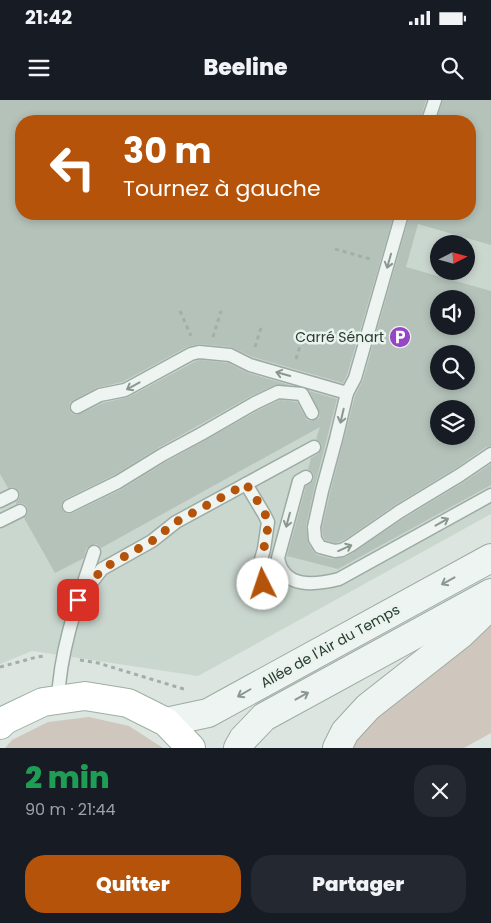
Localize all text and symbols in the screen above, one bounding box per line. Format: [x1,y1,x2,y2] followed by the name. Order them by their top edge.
[25,4,72,31] text: 21:42
[203,52,288,83] text: Beeline
[25,54,53,82] icon: menu
[438,54,466,82] icon: search
[123,126,211,175] text: 30 m
[40,135,105,200] icon: left
[123,173,321,204] text: Tournez à gauche
[430,235,475,280] north arrow
[430,235,475,445] map controls
[383,252,393,268] one-way arrow
[430,290,475,335] button: sound
[388,325,412,349] parking icon: Carré Sénart
[295,327,384,347] place label: Carré Sénart
[430,345,475,390] button: search
[276,369,292,379] one-way arrow
[126,381,141,391] one-way arrow
[430,400,475,445] button: layers
[336,407,346,423] one-way arrow
[283,512,292,528] one-way arrow
[434,517,449,526] one-way arrow
[337,542,352,552] one-way arrow
[236,557,288,609] position arrow
[441,576,456,586] one-way arrow
[57,579,99,621] pin
[64,586,92,614] icon: arrive
[257,599,403,693] street label: Allée de l'Air du Temps
[237,688,252,698] one-way arrow
[294,691,309,701] one-way arrow
[25,756,110,799] text: 2 min
[414,765,466,817] button: close
[25,798,116,821] text: 90 m · 21:44
[25,855,241,913] button: Quitter
[251,855,466,913] button: Partager

